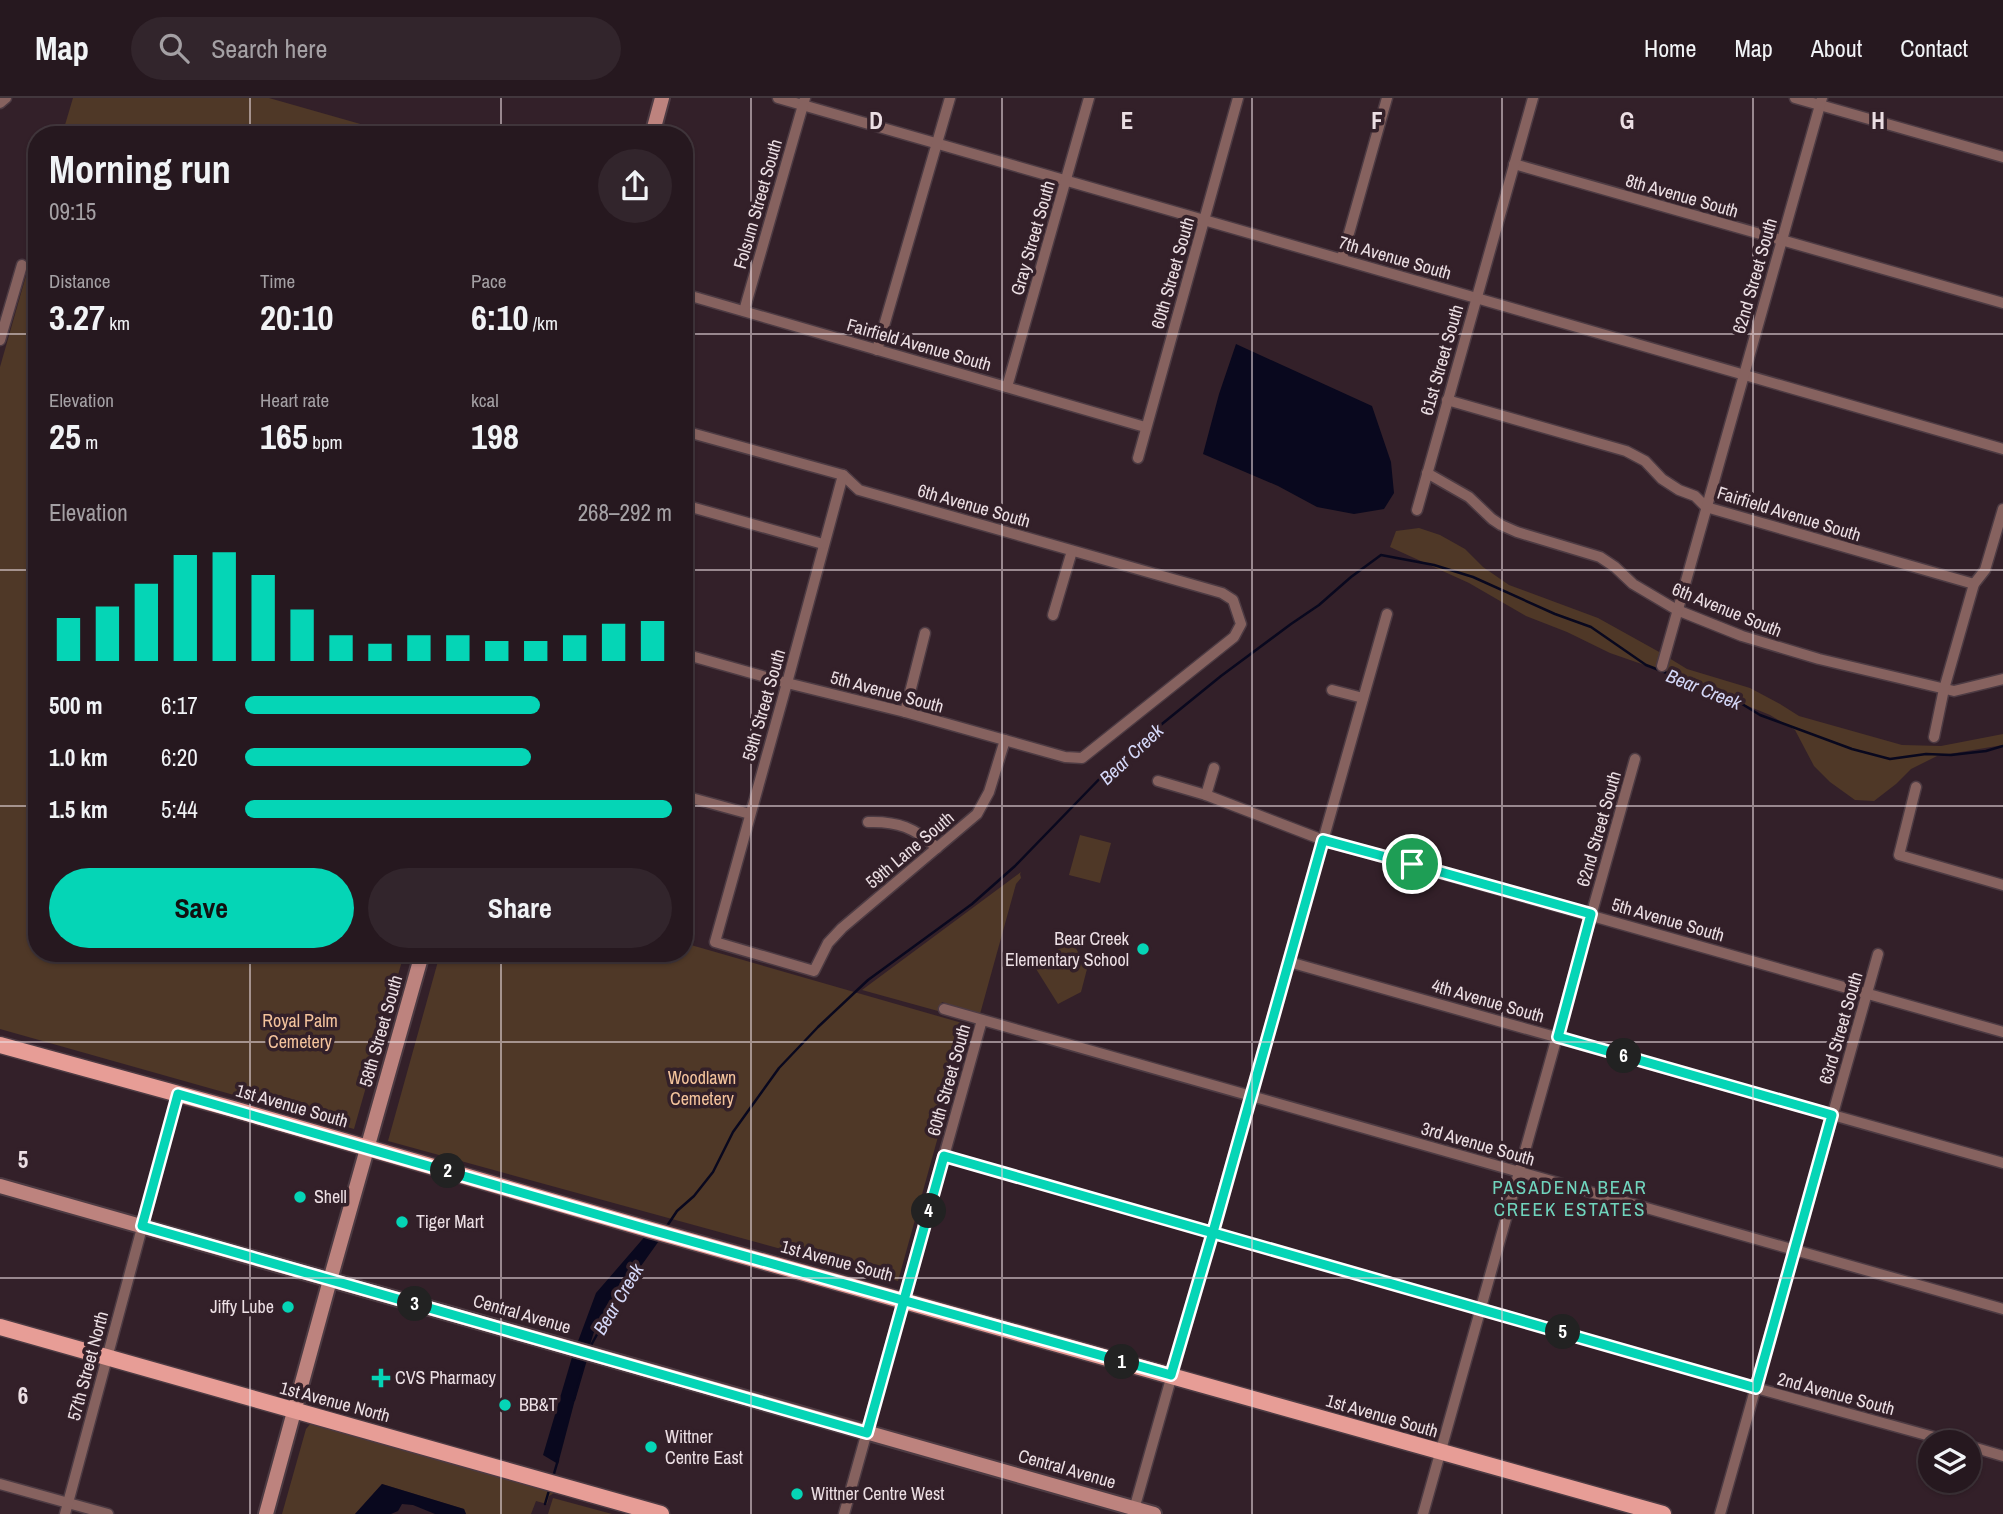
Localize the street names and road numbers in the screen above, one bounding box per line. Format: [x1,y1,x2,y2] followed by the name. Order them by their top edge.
[727,136,788,272] street label: Folsum Street South
[1623,167,1741,224] street label: 8th Avenue South
[1004,178,1061,298] street label: Gray Street South
[1145,214,1200,332] street label: 60th Street South
[1726,215,1783,337] street label: 62nd Street South
[1336,229,1454,286] street label: 7th Avenue South
[1414,302,1469,418] street label: 61st Street South
[844,312,994,377] street label: Fairfield Avenue South
[915,477,1033,534] street label: 6th Avenue South
[1714,480,1864,547] street label: Fairfield Avenue South
[1669,576,1786,643] street label: 6th Avenue South
[736,646,791,764] street label: 59th Street South
[828,664,947,719] street label: 5th Avenue South
[1570,768,1627,890] street label: 62nd Street South
[860,805,959,894] street label: 59th Lane South
[1609,891,1727,948] street label: 5th Avenue South
[1813,969,1868,1087] street label: 63rd Street South
[353,972,408,1090] street label: 58th Street South
[1429,972,1547,1029] street label: 4th Avenue South
[921,1021,976,1139] street label: 60th Street South
[233,1078,351,1133] street label: 1st Avenue South
[1418,1115,1538,1172] street label: 3rd Avenue South
[778,1233,896,1288] street label: 1st Avenue South
[470,1288,574,1339] street label: Central Avenue
[61,1308,114,1423] street label: 57th Street North
[1775,1366,1898,1421] street label: 2nd Avenue South
[277,1375,393,1428] street label: 1st Avenue North
[1323,1388,1441,1443] street label: 1st Avenue South
[1015,1443,1119,1494] street label: Central Avenue

